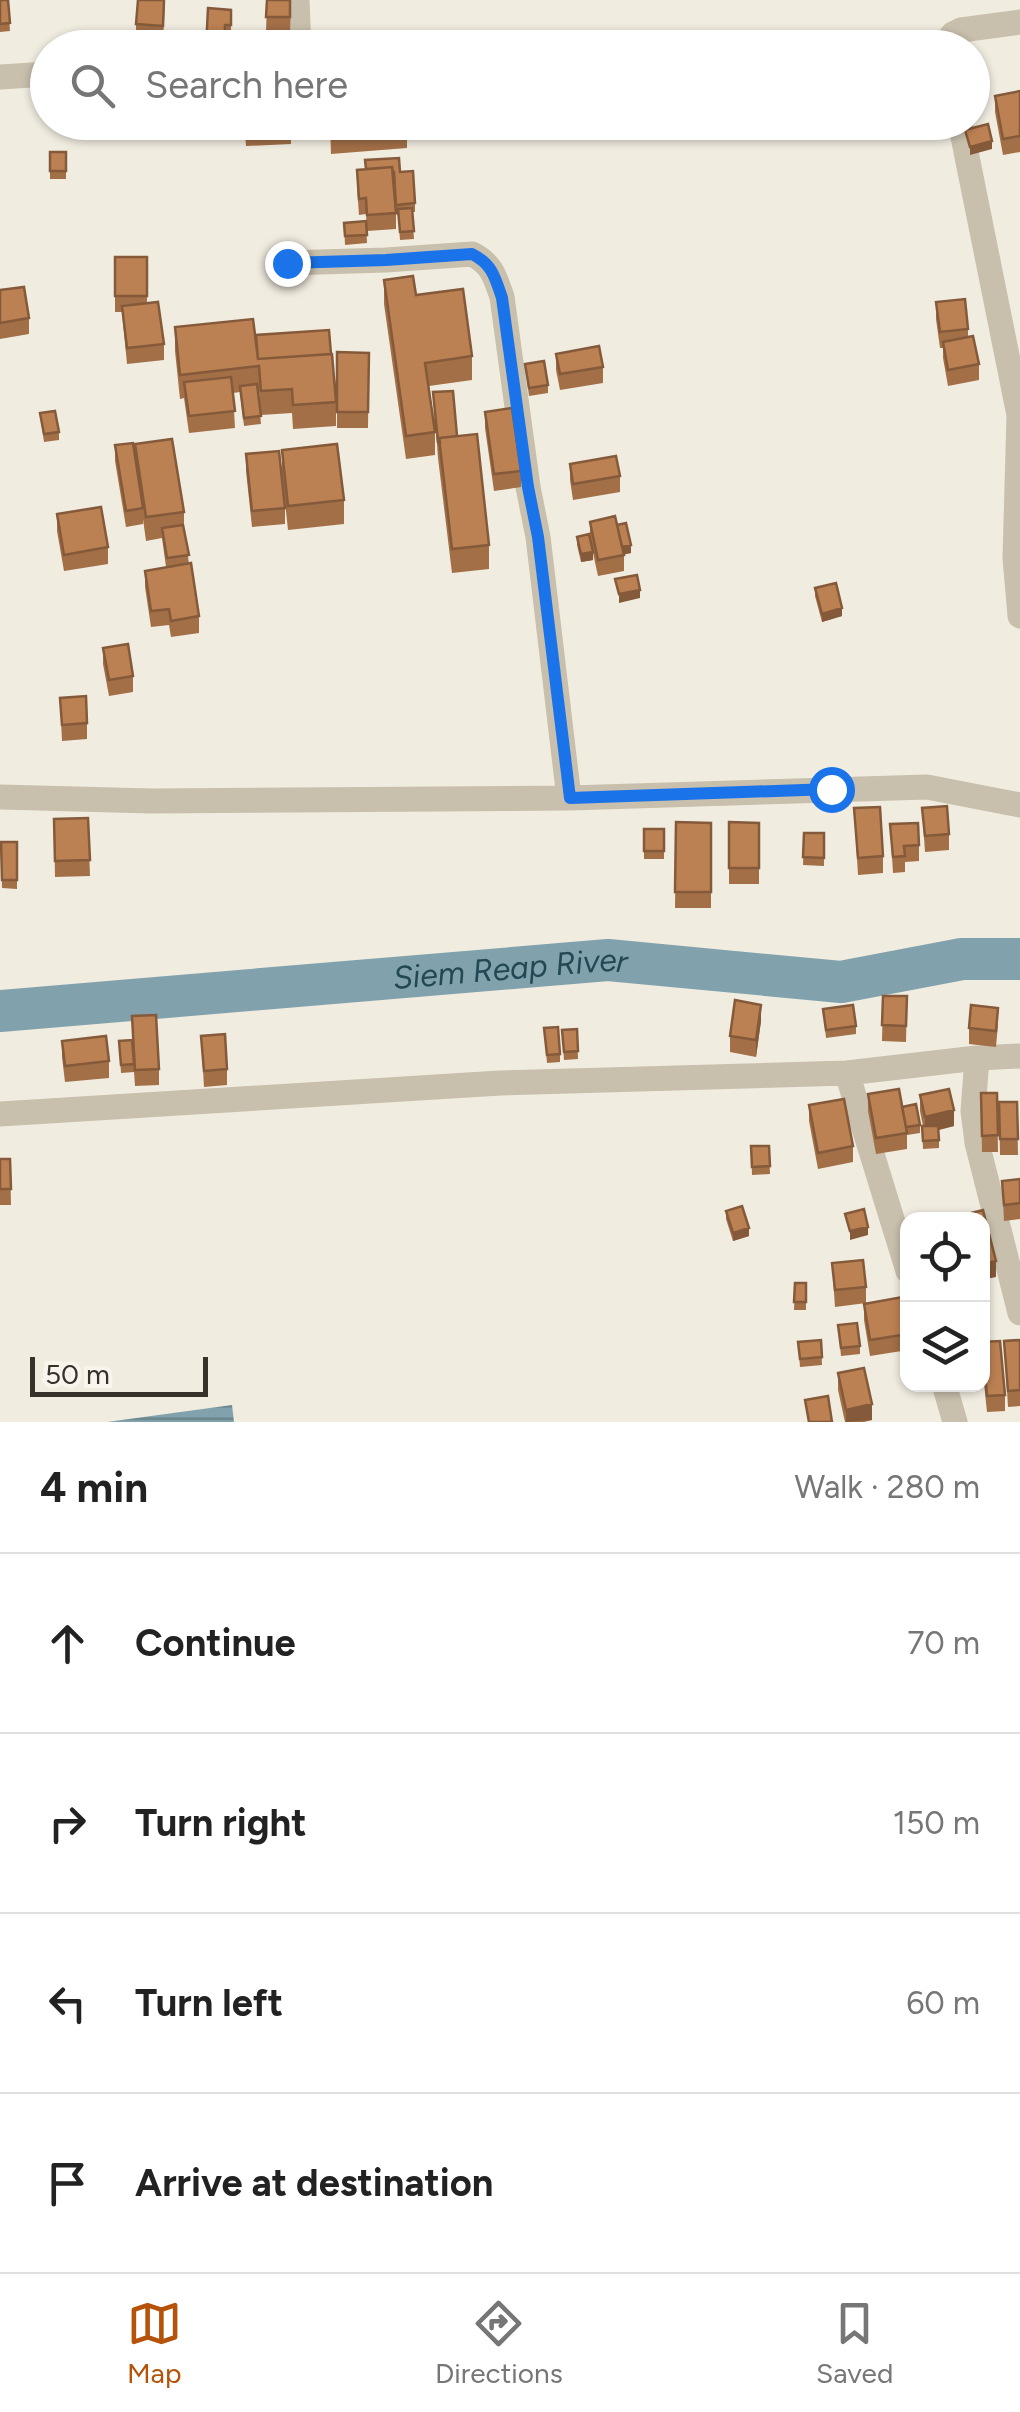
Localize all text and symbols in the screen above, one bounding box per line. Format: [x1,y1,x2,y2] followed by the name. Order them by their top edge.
[30,30,990,140] search box
[65,58,120,113] icon: search
[145,62,348,108] text: Search here
[265,241,311,287] route end
[809,767,855,813] route start
[391,940,630,997] water label: Siem Reap River
[900,1212,990,1392] map controls
[900,1212,990,1302] button: locate
[900,1302,990,1392] button: layers
[30,1352,208,1396] scale bar
[45,1357,110,1391] text: 50 m
[40,1462,148,1513] text: 4 min
[795,1468,980,1506] text: Walk · 280 m
[40,1616,95,1671] icon: ahead
[135,1620,296,1666] text: Continue
[907,1624,980,1662] text: 70 m
[40,1796,95,1851] icon: right
[135,1800,307,1846] text: Turn right
[893,1804,980,1842] text: 150 m
[40,1976,95,2031] icon: left
[135,1980,283,2026] text: Turn left
[906,1984,980,2022] text: 60 m
[40,2156,95,2211] icon: arrive
[135,2160,493,2206] text: Arrive at destination
[127,2296,182,2390] tab: Map
[435,2296,563,2390] tab: Directions
[816,2296,893,2390] tab: Saved

